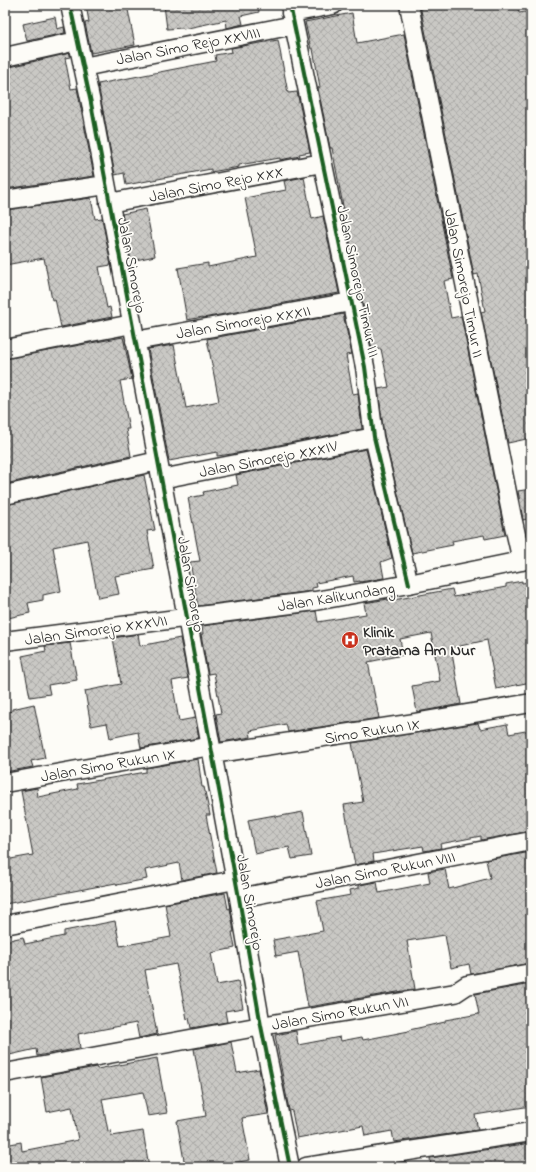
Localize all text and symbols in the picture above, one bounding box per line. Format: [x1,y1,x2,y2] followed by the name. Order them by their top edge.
[114,21,262,73] street label: Jalan Simo Rejo XXVIII
[147,160,286,210] street label: Jalan Simo Rejo XXX
[329,203,385,360] street label: Jalan Simorejo Timur III
[437,207,489,360] street label: Jalan Simorejo Timur II
[110,215,152,315] street label: Jalan Simorejo
[174,299,313,347] street label: Jalan Simorejo XXXII
[197,435,340,485] street label: Jalan Simorejo XXXIV
[170,534,210,634] street label: Jalan Simorejo
[276,577,397,619] street label: Jalan Kalikundang
[23,609,169,653] street label: Jalan Simorejo XXXVII
[363,621,476,663] place label: Klinik Pratama Am Nur
[340,630,360,650] hospital icon: Klinik Pratama Am Nur
[323,713,422,751] street label: Simo Rukun IX
[39,742,178,790] street label: Jalan Simo Rukun IX
[313,846,458,896] street label: Jalan Simo Rukun VIII
[229,852,269,952] street label: Jalan Simorejo
[270,990,411,1038] street label: Jalan Simo Rukun VII

